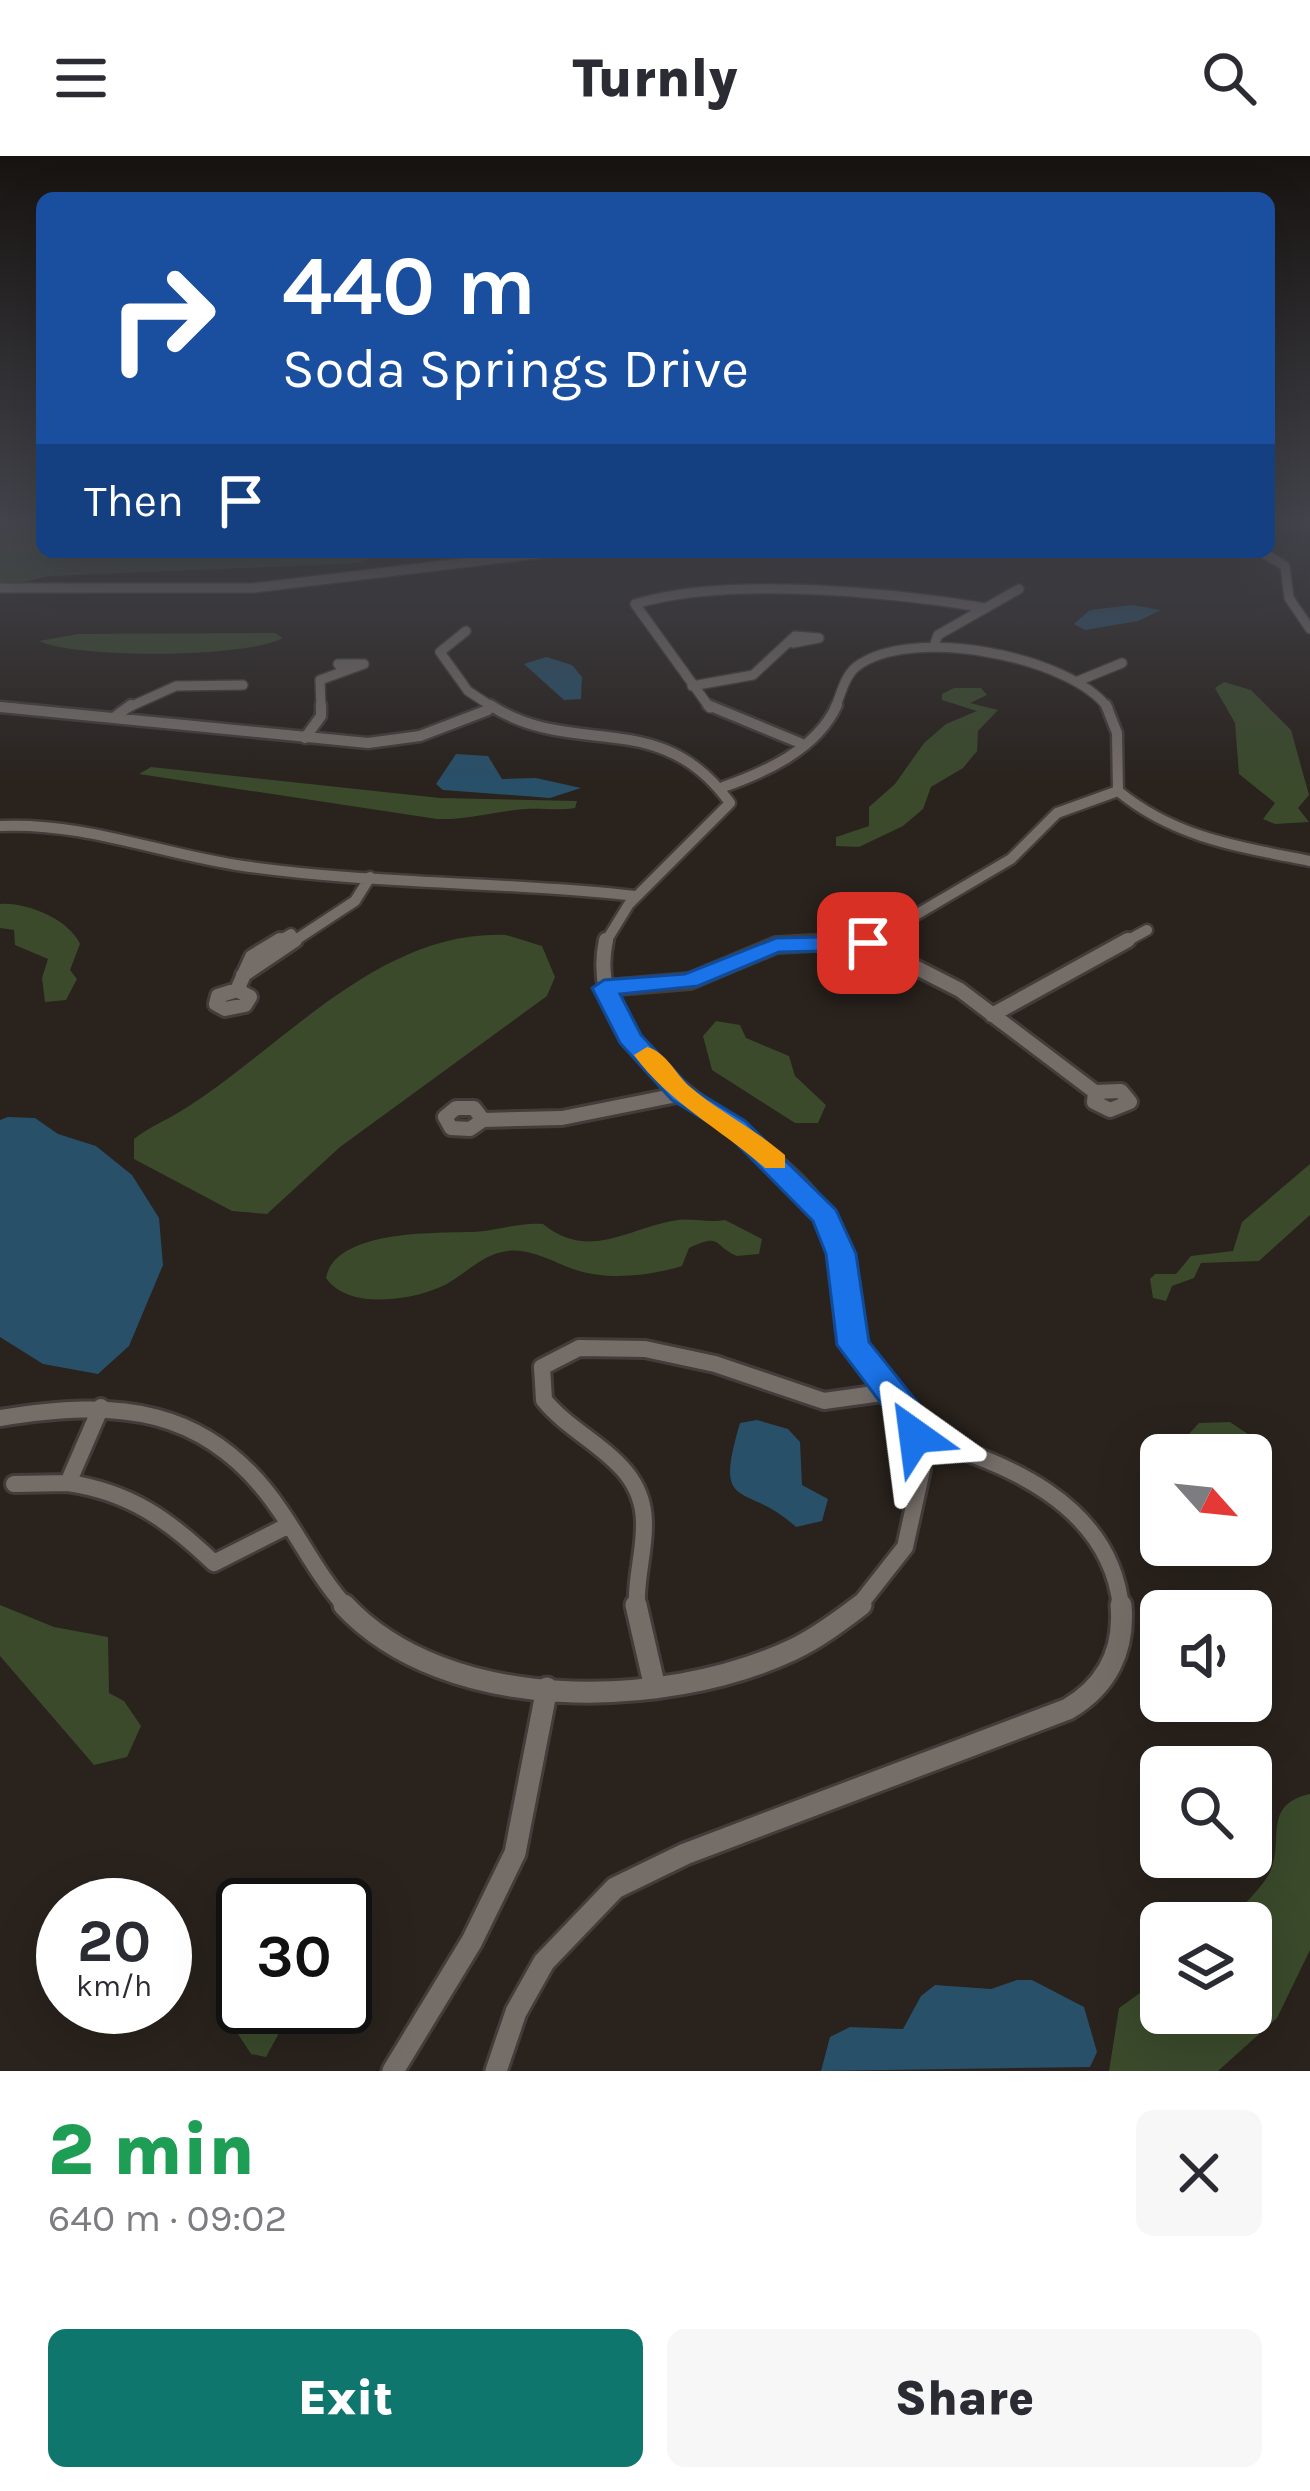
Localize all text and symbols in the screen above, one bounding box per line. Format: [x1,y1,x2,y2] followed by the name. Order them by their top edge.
[48,45,114,111] icon: menu
[1196,45,1262,111] icon: search
[572,46,738,110] text: Turnly
[282,237,536,335] text: 440 m
[84,240,240,396] icon: right
[282,337,749,401] text: Soda Springs Drive
[208,468,274,534] icon: arrive
[84,475,184,527] text: Then
[817,892,919,994] pin
[835,910,901,976] icon: arrive
[852,1373,978,1499] position arrow
[1140,1434,1272,1566] north arrow
[1140,1434,1272,2034] map controls
[1140,1590,1272,1722] button: sound
[1140,1746,1272,1878] button: search
[216,1878,372,2034] speed limit sign: 30
[1140,1902,1272,2034] button: layers
[77,1906,151,1976] text: 20
[76,1968,152,2004] text: km/h
[48,2108,254,2192] text: 2 min
[1136,2110,1262,2236] button: close
[48,2195,287,2241] text: 640 m · 09:02
[48,2329,643,2467] button: Exit
[667,2329,1262,2467] button: Share

